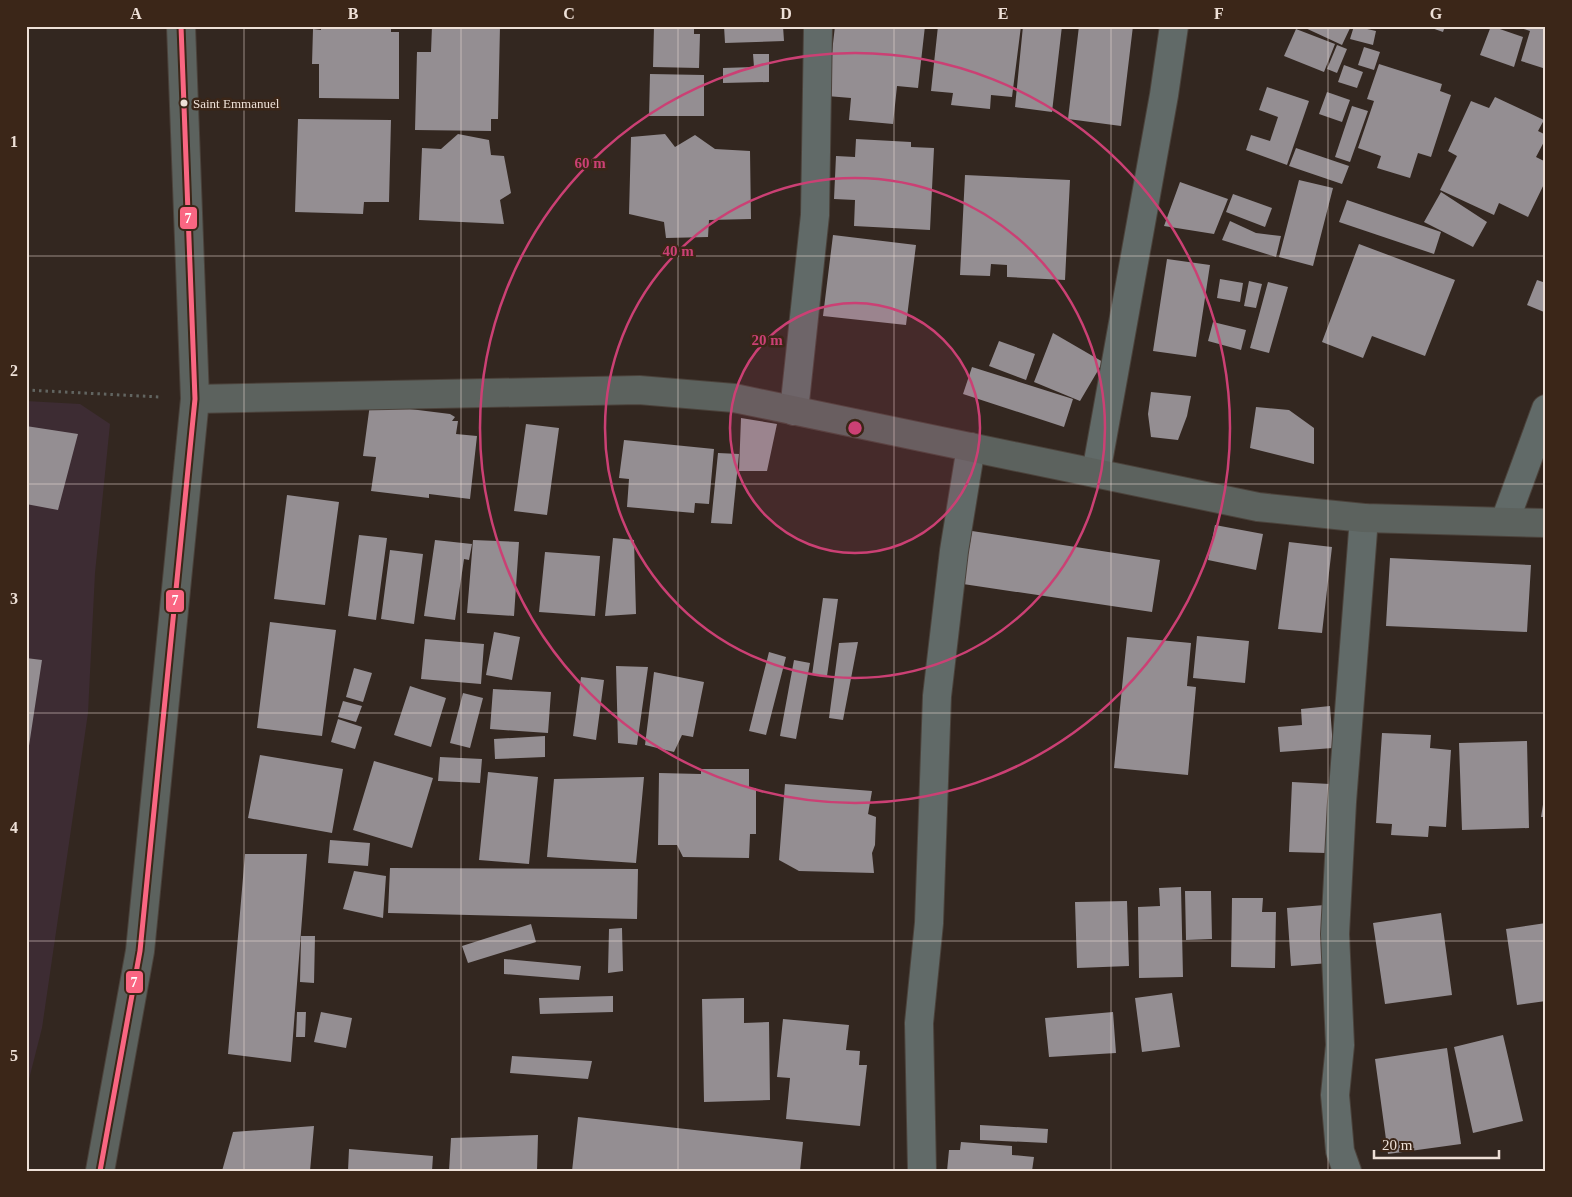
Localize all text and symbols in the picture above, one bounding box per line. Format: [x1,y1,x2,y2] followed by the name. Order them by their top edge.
[130,5,142,22] text: A
[348,5,359,22] text: B
[563,5,575,22] text: C
[780,5,792,22] text: D
[998,5,1008,22] text: E
[1214,5,1224,22] text: F
[1430,5,1443,22] text: G
[193,96,280,111] place label: Saint Emmanuel
[179,98,189,108] marker: Saint Emmanuel
[10,133,18,150] text: 1
[574,155,606,171] text: 60 m
[179,206,198,230] line badge: 7
[185,211,192,226] text: 7
[662,243,694,259] text: 40 m
[751,332,783,348] text: 20 m
[10,362,18,379] text: 2
[846,419,864,437] centre of rings
[165,589,185,613] line badge: 7
[10,590,18,607] text: 3
[172,593,179,608] text: 7
[10,819,18,836] text: 4
[125,970,144,994] line badge: 7
[131,975,138,990] text: 7
[10,1047,18,1064] text: 5
[1374,1127,1500,1159] scale bar
[1382,1137,1413,1153] text: 20 m

